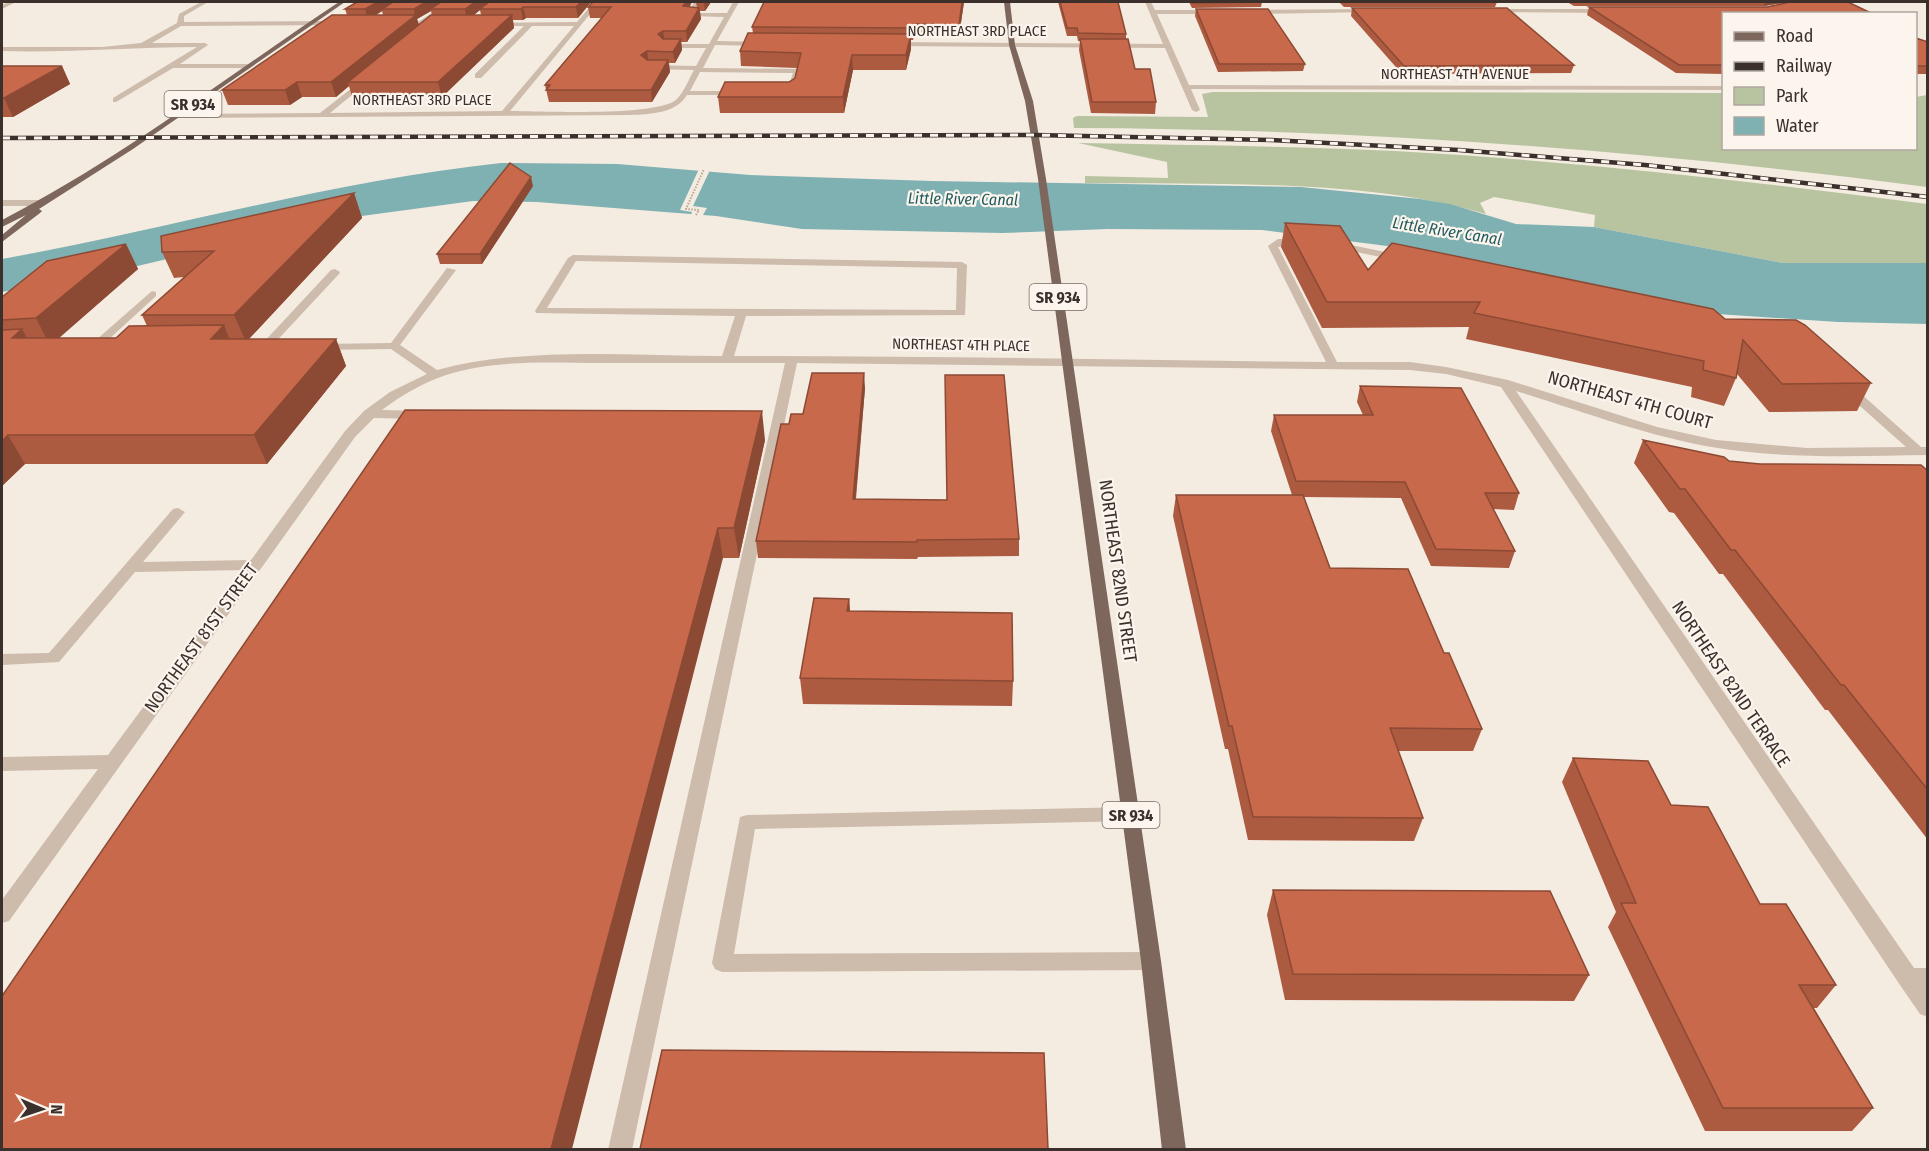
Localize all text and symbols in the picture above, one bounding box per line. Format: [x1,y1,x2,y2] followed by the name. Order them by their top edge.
[1722,12,1917,150] legend
[907,22,1047,40] street label: NORTHEAST 3RD PLACE
[1776,25,1813,47] text: Road
[1776,55,1832,77] text: Railway
[1381,65,1529,83] street label: NORTHEAST 4TH AVENUE
[1776,85,1809,107] text: Park
[164,91,222,117] road number: SR 934
[352,91,492,109] street label: NORTHEAST 3RD PLACE
[1776,115,1819,137] text: Water
[908,189,1018,209] water label: Little River Canal
[1391,213,1503,249] water label: Little River Canal
[1030,284,1086,310] road number: SR 934
[892,335,1030,355] street label: NORTHEAST 4TH PLACE
[1545,366,1715,434] street label: NORTHEAST 4TH COURT
[1094,478,1142,664] street label: NORTHEAST 82ND STREET
[140,559,263,717] street label: NORTHEAST 81ST STREET
[1667,597,1795,771] street label: NORTHEAST 82ND TERRACE
[1102,802,1160,828] road number: SR 934
[12,1079,72,1139] north arrow
[47,1104,66,1115] text: N

